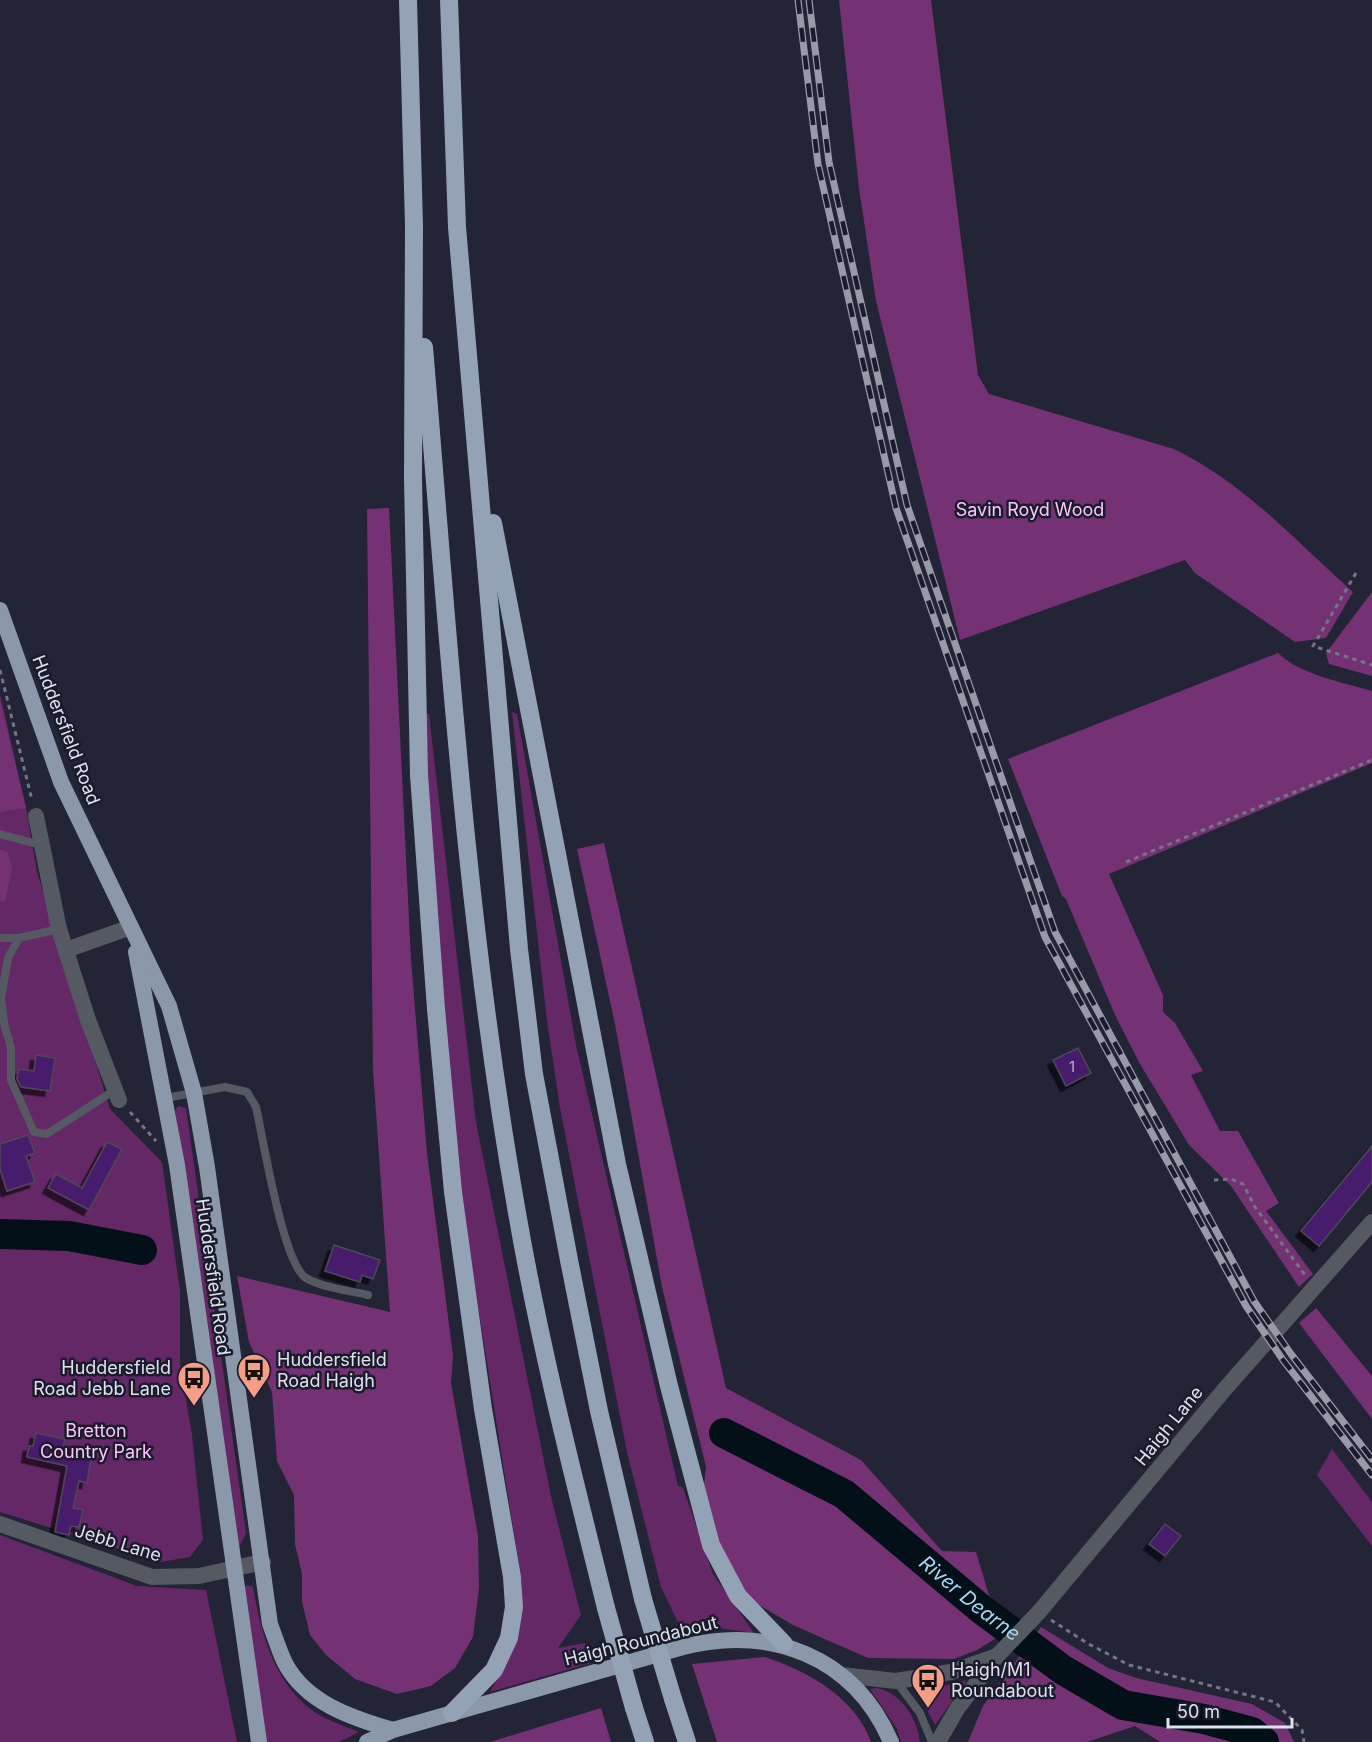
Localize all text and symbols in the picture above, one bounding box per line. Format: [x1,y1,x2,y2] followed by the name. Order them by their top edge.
[956,499,1104,520] park label: Savin Royd Wood
[28,652,105,807] street label: Huddersfield Road
[1069,1057,1075,1076] house number: 1
[192,1197,235,1357] street label: Huddersfield Road
[277,1349,387,1391] place label: Huddersfield Road Haigh
[236,1352,272,1399] bus stop icon: Huddersfield Road Haigh
[33,1357,171,1399] place label: Huddersfield Road Jebb Lane
[176,1360,212,1407] bus stop icon: Huddersfield Road Jebb Lane
[1130,1382,1207,1470] street label: Haigh Lane
[40,1420,152,1462] park label: Bretton Country Park
[72,1519,164,1566] street label: Jebb Lane
[914,1550,1025,1646] water label: River Dearne
[562,1611,720,1670] street label: Haigh Roundabout
[951,1659,1054,1701] place label: Haigh/M1 Roundabout
[910,1662,946,1709] bus stop icon: Haigh/M1 Roundabout
[1168,1691,1292,1729] scale bar
[1177,1701,1220,1722] text: 50 m

